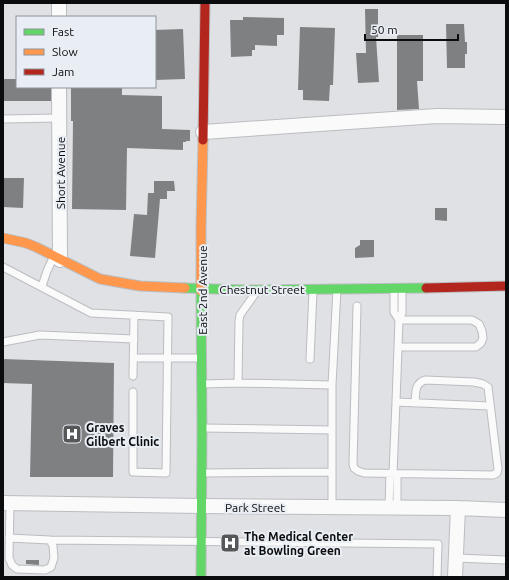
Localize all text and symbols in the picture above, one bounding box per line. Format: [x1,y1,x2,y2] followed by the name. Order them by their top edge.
[16,16,156,88] legend
[365,16,458,42] scale bar
[371,23,398,36] text: 50 m
[52,25,74,38] text: Fast
[52,45,78,58] text: Slow
[52,65,74,78] text: Jam
[54,137,67,209] street label: Short Avenue
[196,245,209,335] street label: East 2nd Avenue
[219,283,305,296] street label: Chestnut Street
[86,421,159,448] place label: Graves Gilbert Clinic
[61,423,83,445] hospital icon: Graves Gilbert Clinic
[225,501,285,514] street label: Park Street
[244,530,353,557] place label: The Medical Center at Bowling Green
[219,532,241,554] hospital icon: The Medical Center at Bowling Green

